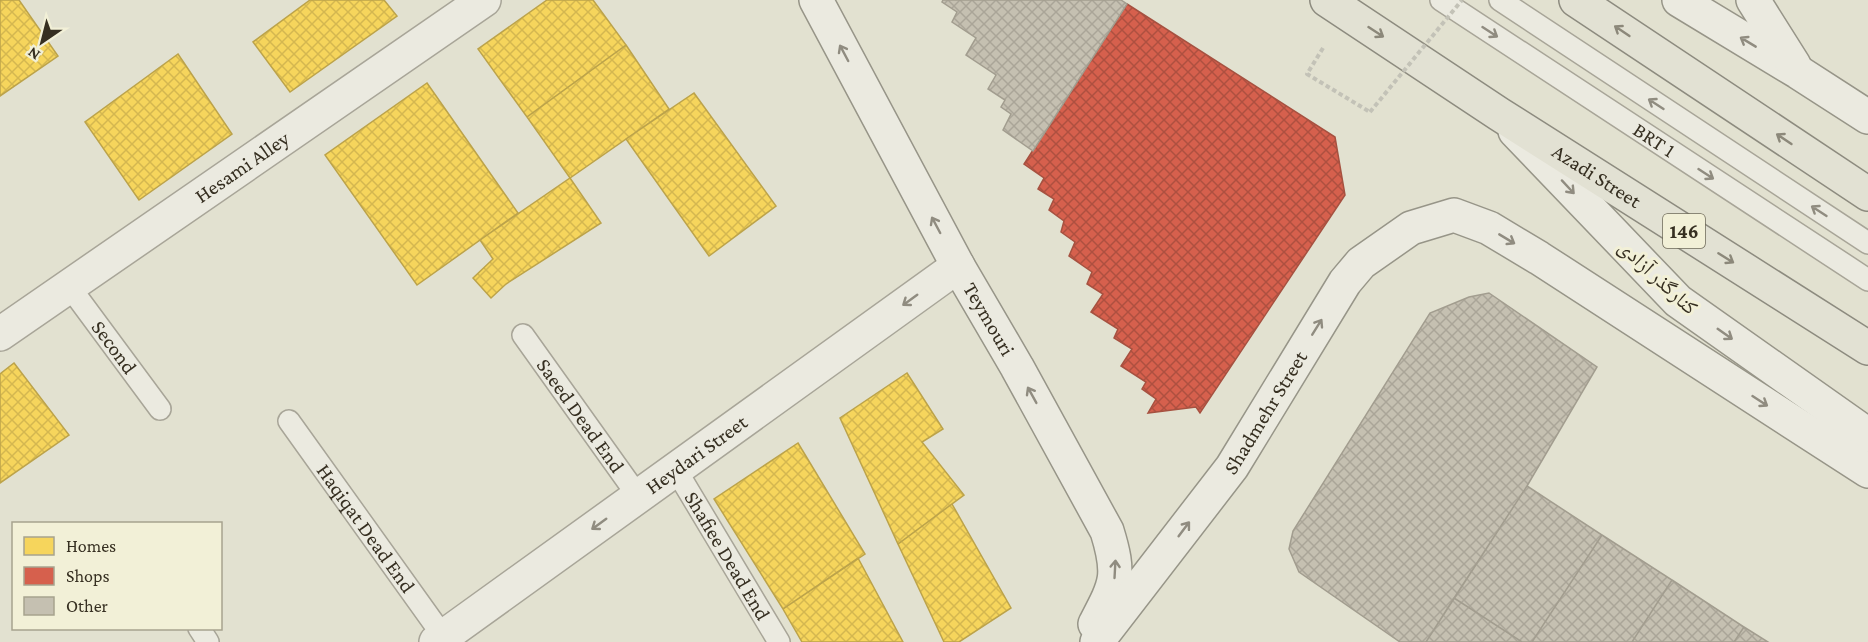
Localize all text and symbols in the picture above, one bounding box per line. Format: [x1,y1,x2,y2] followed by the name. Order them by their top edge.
[12,12,72,72] north arrow
[1614,24,1631,36] one-way arrow
[1367,26,1384,38] one-way arrow
[1481,26,1498,38] one-way arrow
[1740,35,1757,47] one-way arrow
[24,44,43,64] text: N
[838,45,850,62] one-way arrow
[1648,97,1665,110] one-way arrow
[1629,117,1680,162] street label: BRT 1
[190,126,294,208] street label: Hesami Alley
[1776,132,1793,145] one-way arrow
[1548,139,1646,213] street label: Azadi Street
[1697,168,1714,180] one-way arrow
[1561,180,1575,195] one-way arrow
[1811,205,1828,217] one-way arrow
[1663,214,1705,248] road number: 146
[930,217,942,234] one-way arrow
[1498,234,1515,246] one-way arrow
[1614,235,1702,320] street label: کنارگذر آزادی
[1717,252,1734,264] one-way arrow
[958,278,1020,361] street label: Teymouri
[903,294,919,306] one-way arrow
[87,316,142,379] street label: Second
[1311,319,1323,336] one-way arrow
[1717,328,1733,341] one-way arrow
[1219,346,1313,479] street label: Shadmehr Street
[532,354,629,477] street label: Saeed Dead End
[1026,387,1038,404] one-way arrow
[1752,394,1769,407] one-way arrow
[641,409,753,499] street label: Heydari Street
[312,459,420,597] street label: Haqiqat Dead End
[680,487,775,625] street label: Shafiee Dead End
[591,518,607,531] one-way arrow
[1177,521,1190,537] one-way arrow
[12,522,222,630] legend
[66,536,116,556] text: Homes
[1109,560,1120,579] one-way arrow
[66,566,110,586] text: Shops
[66,596,109,616] text: Other

